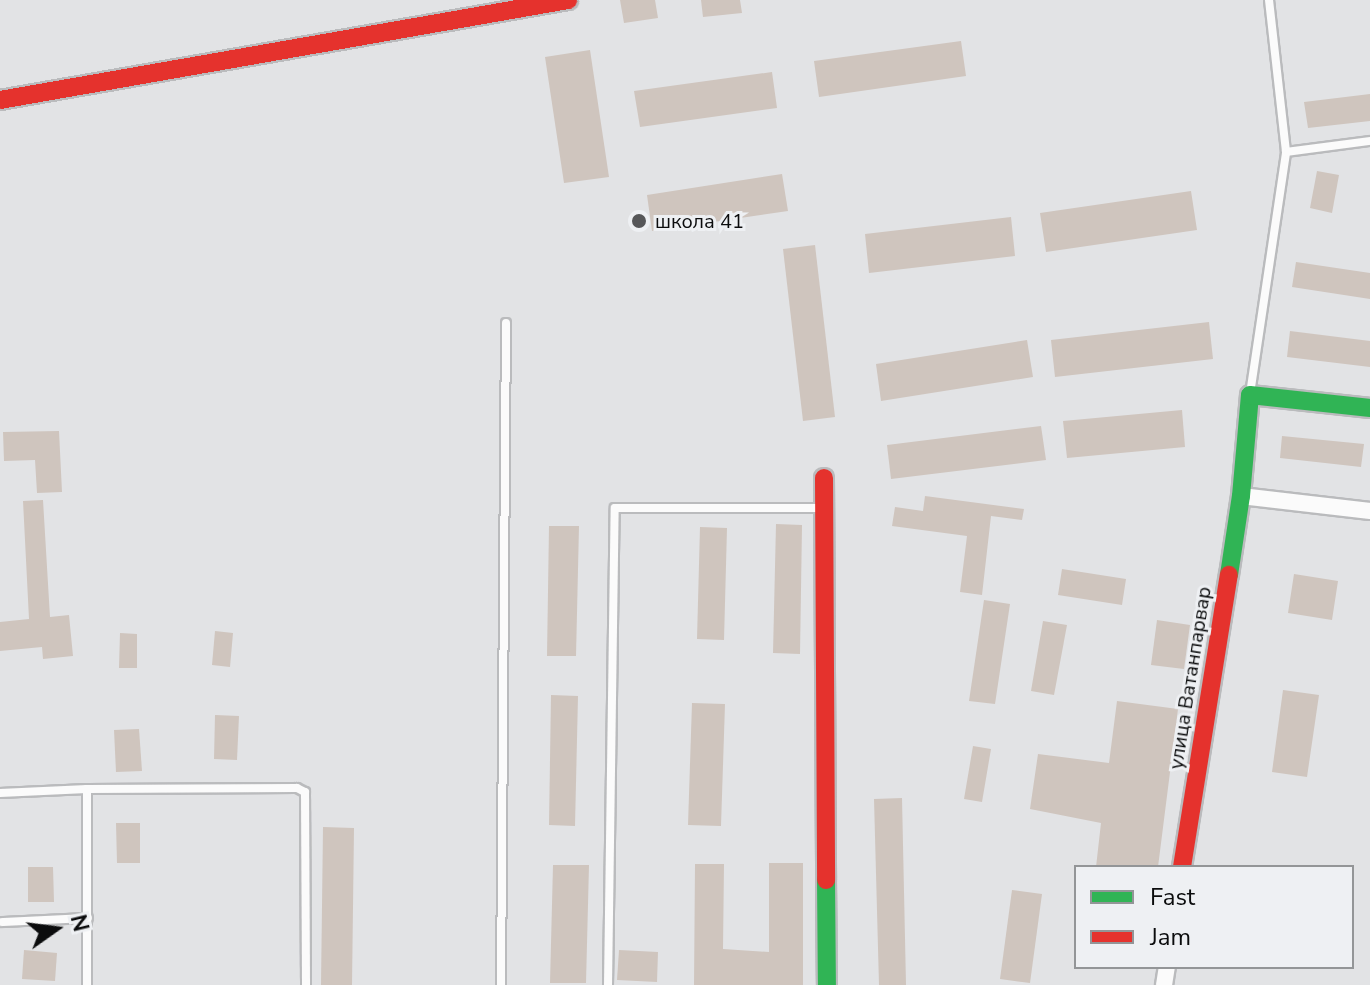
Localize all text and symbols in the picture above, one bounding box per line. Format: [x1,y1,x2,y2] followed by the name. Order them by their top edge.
[655,209,744,233] place label: школа 41
[630,212,648,230] marker: школа 41
[1164,585,1216,771] street label: улица Ватанпарвар
[1074,865,1354,969] legend
[1150,881,1195,913] text: Fast
[16,889,96,969] north arrow
[63,912,96,935] text: N
[1150,921,1191,953] text: Jam

